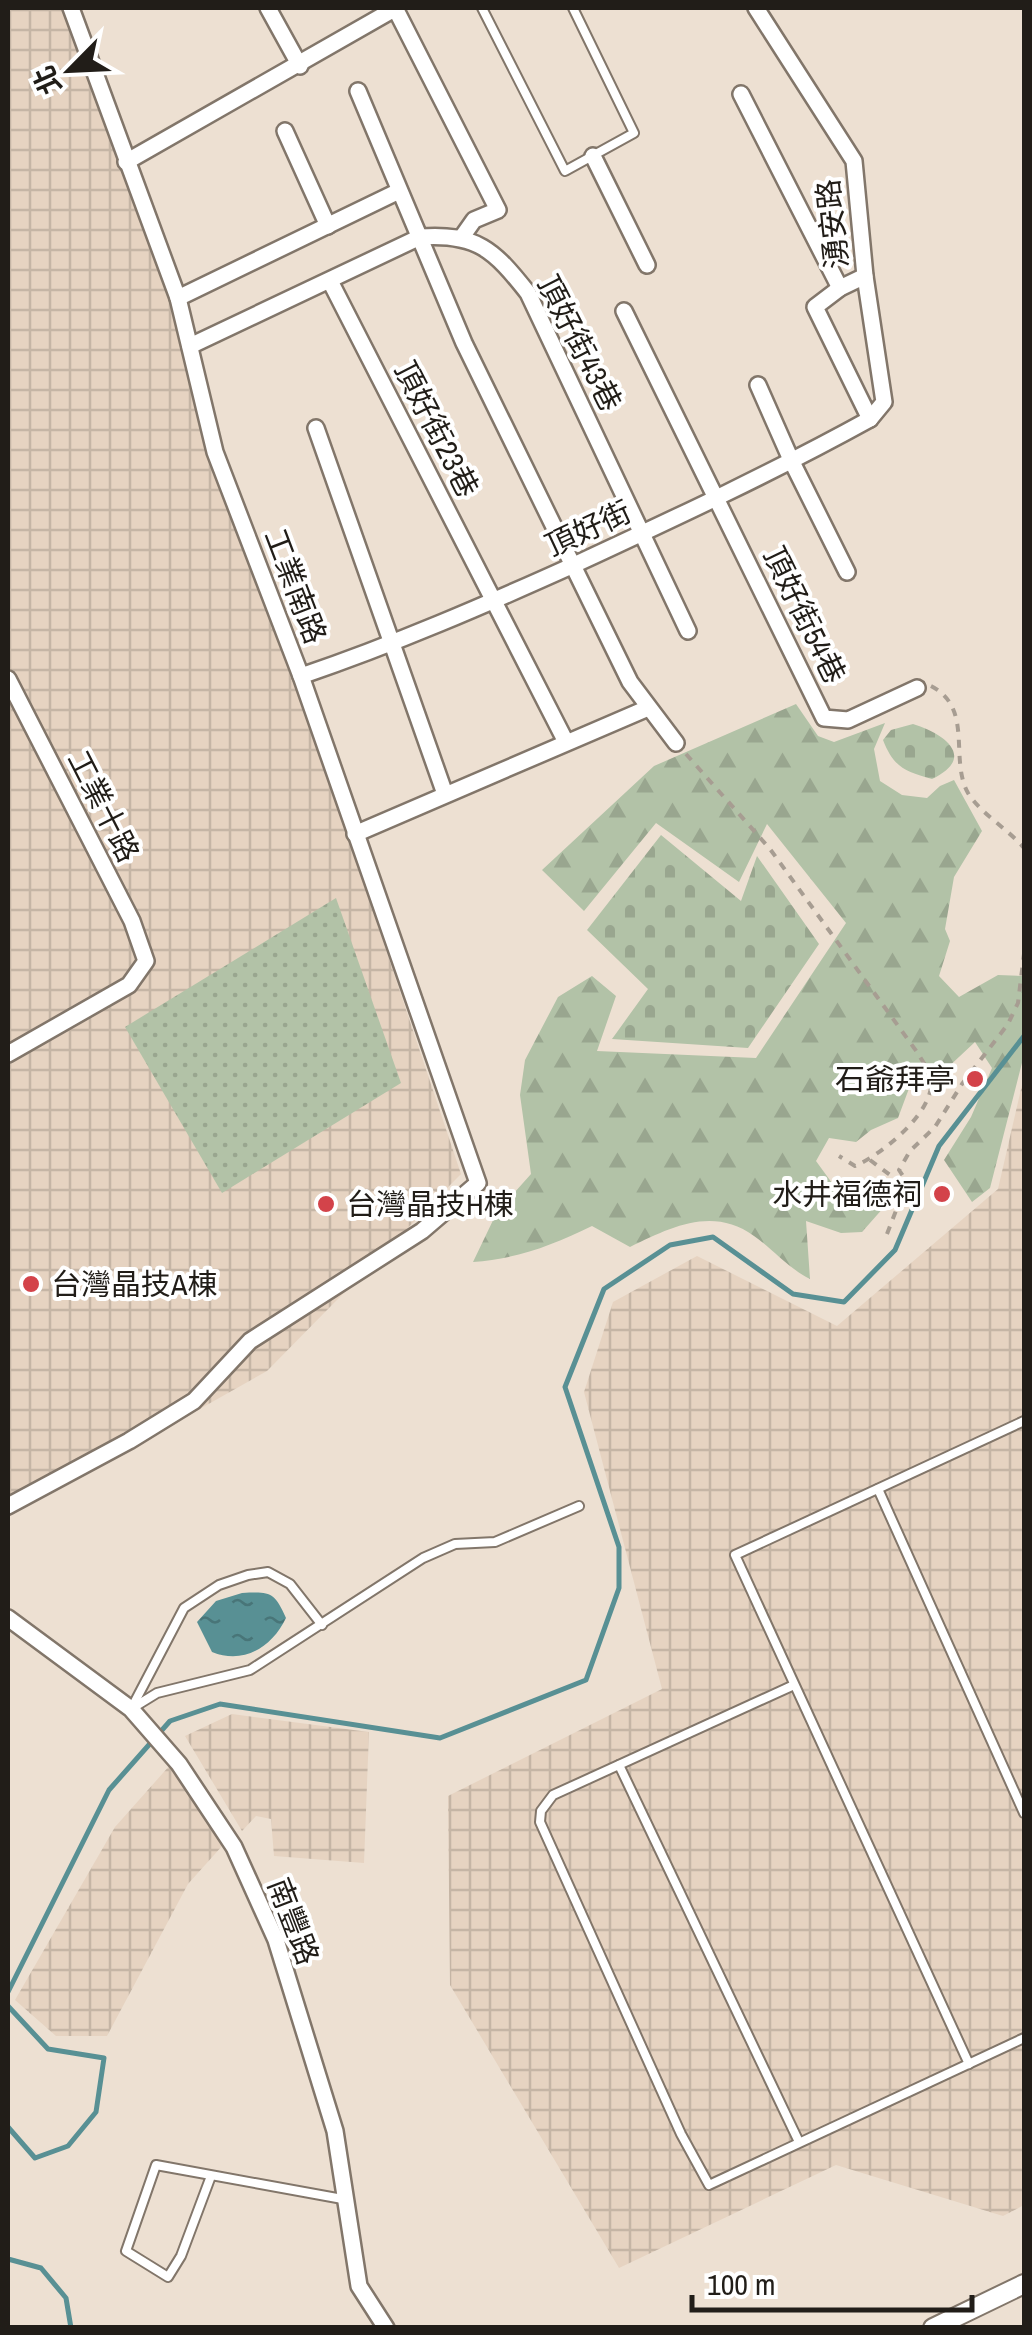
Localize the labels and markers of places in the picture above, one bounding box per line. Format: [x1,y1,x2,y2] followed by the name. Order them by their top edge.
[835,1059,955,1099] place label: 石爺拜亭
[964,1068,986,1090] marker: 石爺拜亭
[772,1174,922,1214] place label: 水井福德祠
[931,1183,953,1205] marker: 水井福德祠
[346,1184,514,1224] place label: 台灣晶技H棟
[315,1193,337,1215] marker: 台灣晶技H棟
[51,1264,217,1304] place label: 台灣晶技A棟
[20,1273,42,1295] marker: 台灣晶技A棟

